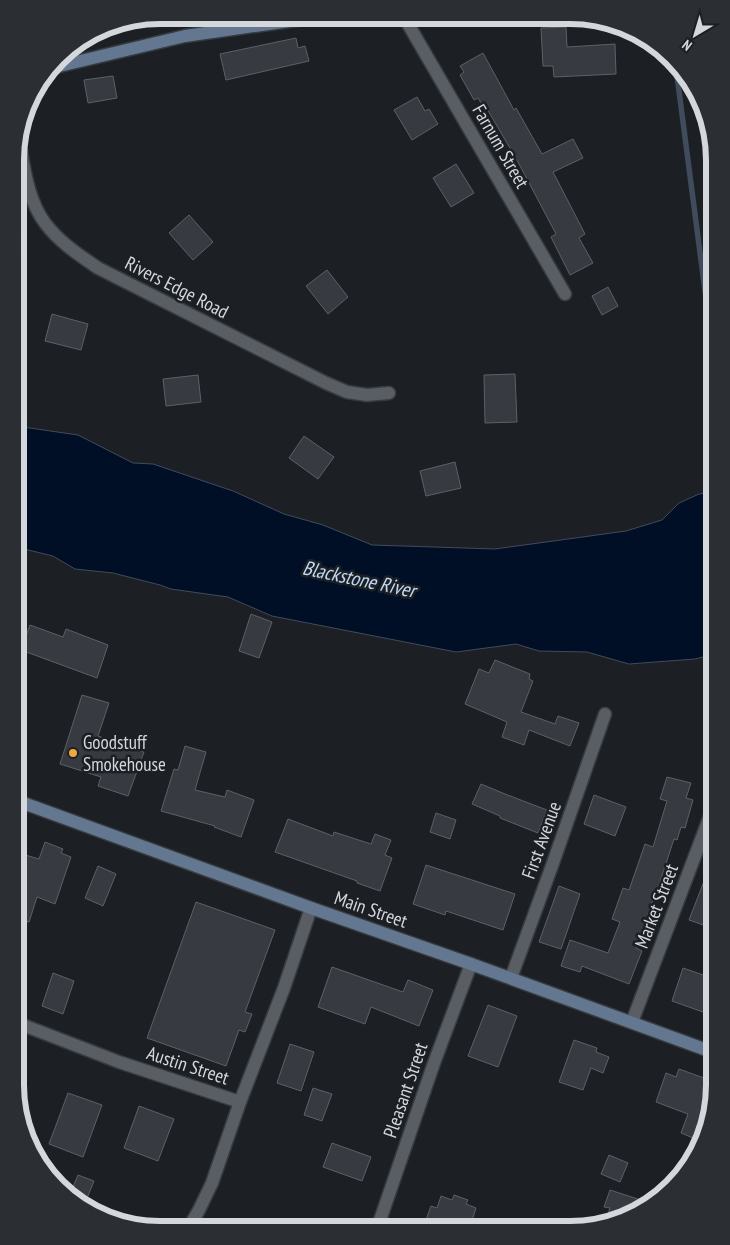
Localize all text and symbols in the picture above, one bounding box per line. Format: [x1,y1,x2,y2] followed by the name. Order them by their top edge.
[670,10,720,60] north arrow
[678,36,696,55] text: N
[467,100,535,193] street label: Farnum Street
[121,251,233,323] street label: Rivers Edge Road
[300,554,420,604] water label: Blackstone River
[83,730,166,776] place label: Goodstuff Smokehouse
[67,747,79,759] marker: Goodstuff Smokehouse
[516,798,566,882] street label: First Avenue
[629,860,683,952] street label: Market Street
[331,885,411,933] street label: Main Street
[377,1038,433,1141] street label: Pleasant Street
[144,1040,233,1090] street label: Austin Street

